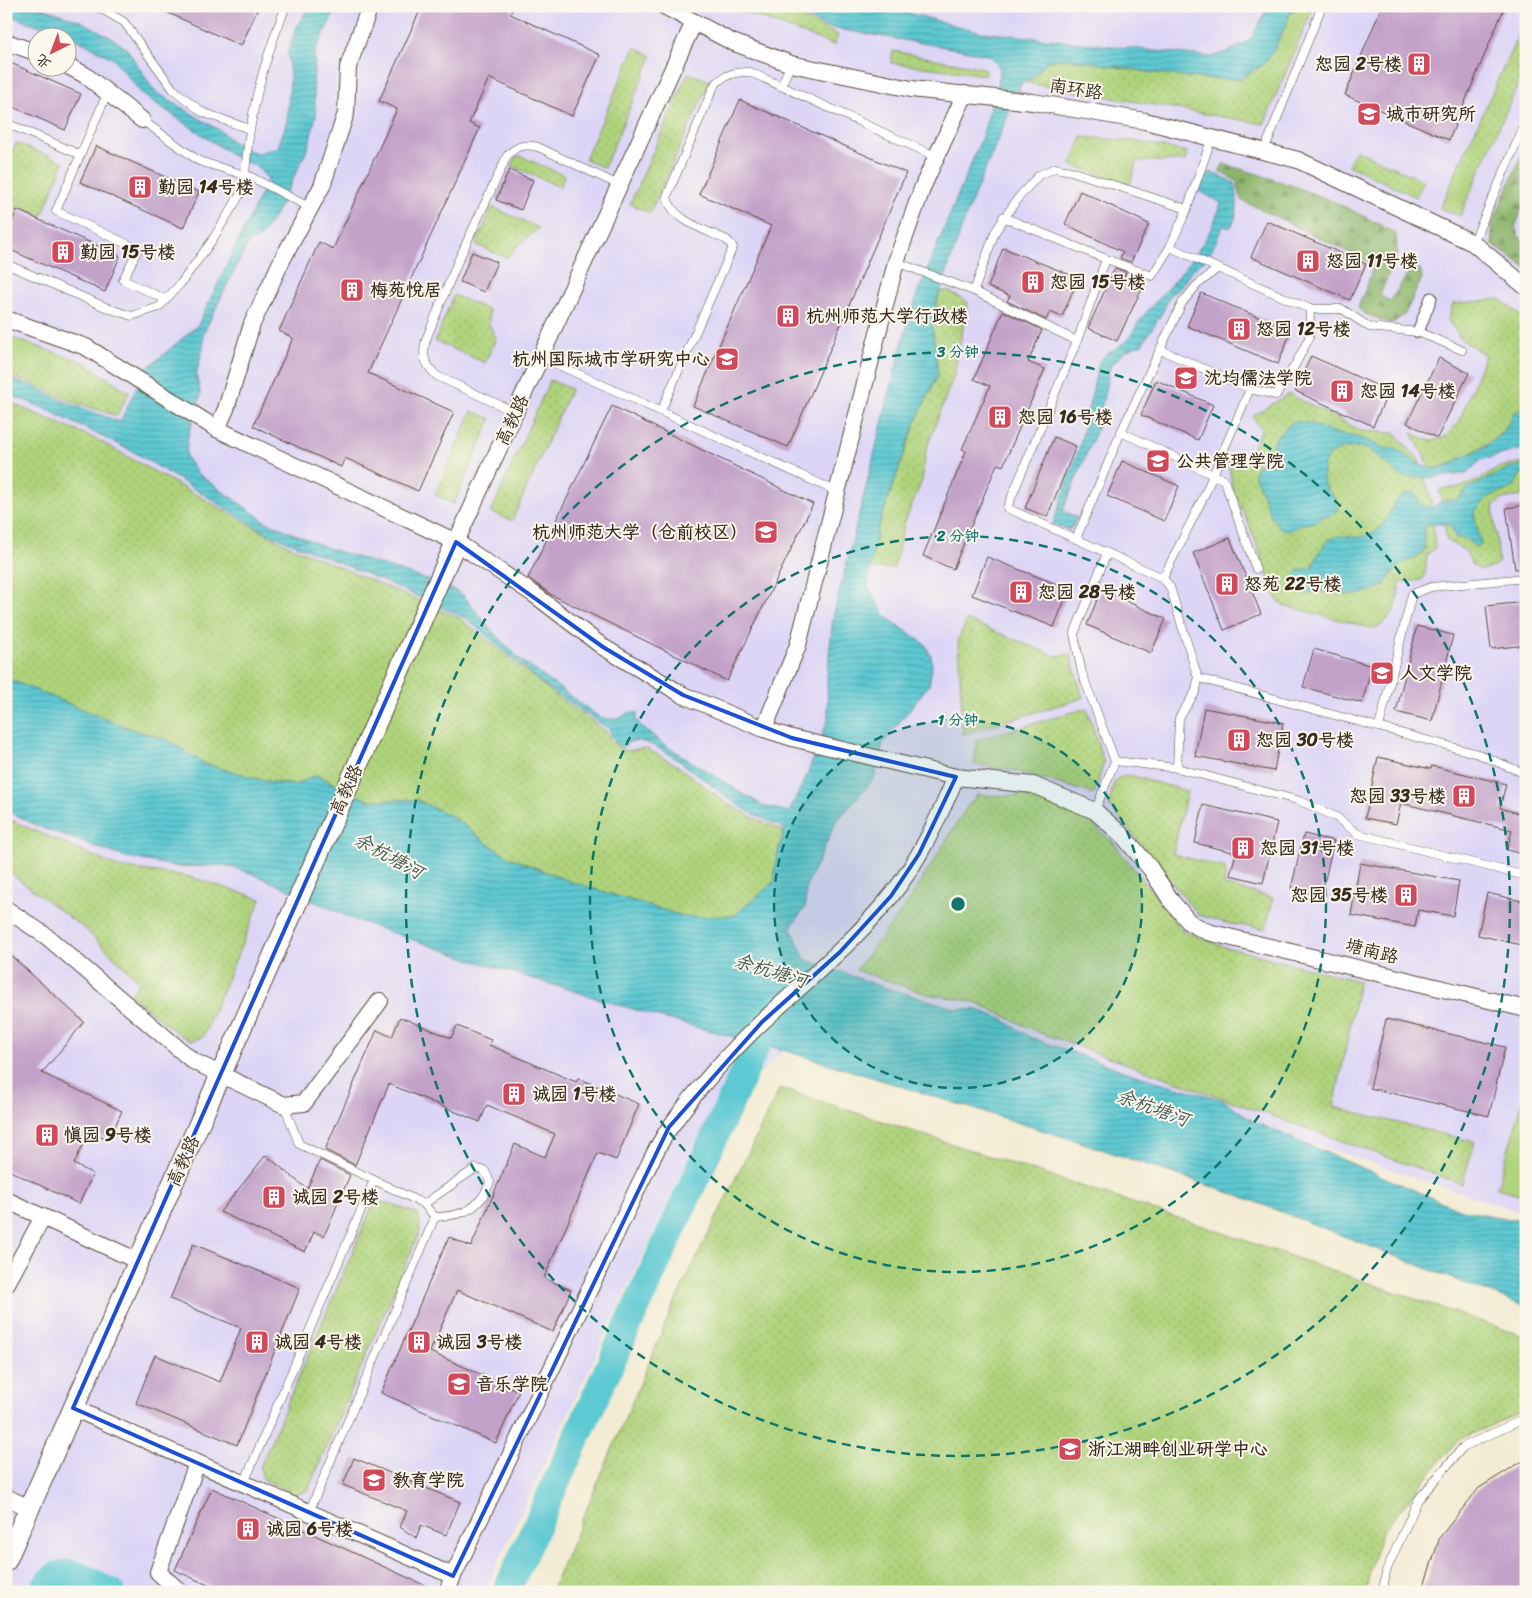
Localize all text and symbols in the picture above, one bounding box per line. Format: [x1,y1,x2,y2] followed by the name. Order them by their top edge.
[28,28,78,78] north arrow
[30,47,57,75] text: 北
[1315,48,1402,80] place label: 恕园 2号楼
[1406,51,1432,77] building icon: 恕园 2号楼
[1047,69,1105,109] street label: 南环路
[1386,98,1476,130] place label: 城市研究所
[1356,101,1382,127] school or university icon: 城市研究所
[158,171,254,203] place label: 勤园 14号楼
[127,174,153,200] building icon: 勤园 14号楼
[80,236,175,268] place label: 勤园 15号楼
[50,239,76,265] building icon: 勤园 15号楼
[1326,245,1418,277] place label: 怒园 11号楼
[1295,248,1321,274] building icon: 怒园 11号楼
[1050,266,1145,298] place label: 恕园 15号楼
[1020,269,1046,295] building icon: 恕园 15号楼
[370,274,442,306] place label: 梅苑悦居
[339,277,365,303] building icon: 梅苑悦居
[806,300,968,332] place label: 杭州师范大学行政楼
[775,303,801,329] building icon: 杭州师范大学行政楼
[1256,313,1351,345] place label: 怒园 12号楼
[1226,316,1252,342] building icon: 怒园 12号楼
[936,339,979,365] text: 3 分钟
[512,343,710,375] place label: 杭州国际城市学研究中心
[714,346,740,372] school or university icon: 杭州国际城市学研究中心
[1204,362,1312,394] place label: 沈均儒法学院
[1173,365,1199,391] school or university icon: 沈均儒法学院
[1360,375,1456,407] place label: 恕园 14号楼
[1329,378,1355,404] building icon: 恕园 14号楼
[486,389,538,451] street label: 高教路
[1018,401,1113,433] place label: 恕园 16号楼
[987,404,1013,430] building icon: 恕园 16号楼
[1176,445,1284,477] place label: 公共管理学院
[1145,448,1171,474] school or university icon: 公共管理学院
[532,516,748,548] place label: 杭州师范大学（仓前校区）
[753,519,779,545] school or university icon: 杭州师范大学（仓前校区）
[936,523,979,549] text: 2 分钟
[1244,568,1341,600] place label: 怒苑 22号楼
[1214,571,1240,597] building icon: 怒苑 22号楼
[1038,576,1136,608] place label: 恕园 28号楼
[1008,579,1034,605] building icon: 恕园 28号楼
[1400,657,1472,689] place label: 人文学院
[1369,660,1395,686] school or university icon: 人文学院
[938,707,978,733] text: 1 分钟
[1256,724,1354,756] place label: 恕园 30号楼
[1226,727,1252,753] building icon: 恕园 30号楼
[320,759,372,821] street label: 高教路
[1350,780,1446,812] place label: 恕园 33号楼
[1451,783,1477,809] building icon: 恕园 33号楼
[348,823,433,890] water label: 余杭塘河
[1260,832,1354,864] place label: 恕园 31号楼
[1230,835,1256,861] building icon: 恕园 31号楼
[1290,879,1388,911] place label: 恕园 35号楼
[1393,882,1419,908] building icon: 恕园 35号楼
[949,895,967,913] centre of rings
[1342,929,1402,973] street label: 塘南路
[730,944,815,998] water label: 余杭塘河
[532,1078,616,1110] place label: 诚园 1号楼
[1111,1079,1197,1137] water label: 余杭塘河
[501,1081,527,1107] building icon: 诚园 1号楼
[64,1119,152,1151] place label: 慎园 9号楼
[34,1122,60,1148] building icon: 慎园 9号楼
[157,1130,209,1192] street label: 高教路
[292,1181,379,1213] place label: 诚园 2号楼
[261,1184,287,1210] building icon: 诚园 2号楼
[274,1326,362,1358] place label: 诚园 4号楼
[436,1326,523,1358] place label: 诚园 3号楼
[244,1329,270,1355] building icon: 诚园 4号楼
[406,1329,432,1355] building icon: 诚园 3号楼
[476,1368,548,1400] place label: 音乐学院
[446,1371,472,1397] school or university icon: 音乐学院
[1088,1433,1268,1465] place label: 浙江湖畔创业研学中心
[1057,1436,1083,1462] school or university icon: 浙江湖畔创业研学中心
[392,1464,464,1496] place label: 教育学院
[361,1467,387,1493] school or university icon: 教育学院
[266,1513,353,1545] place label: 诚园 6号楼
[235,1516,261,1542] building icon: 诚园 6号楼

